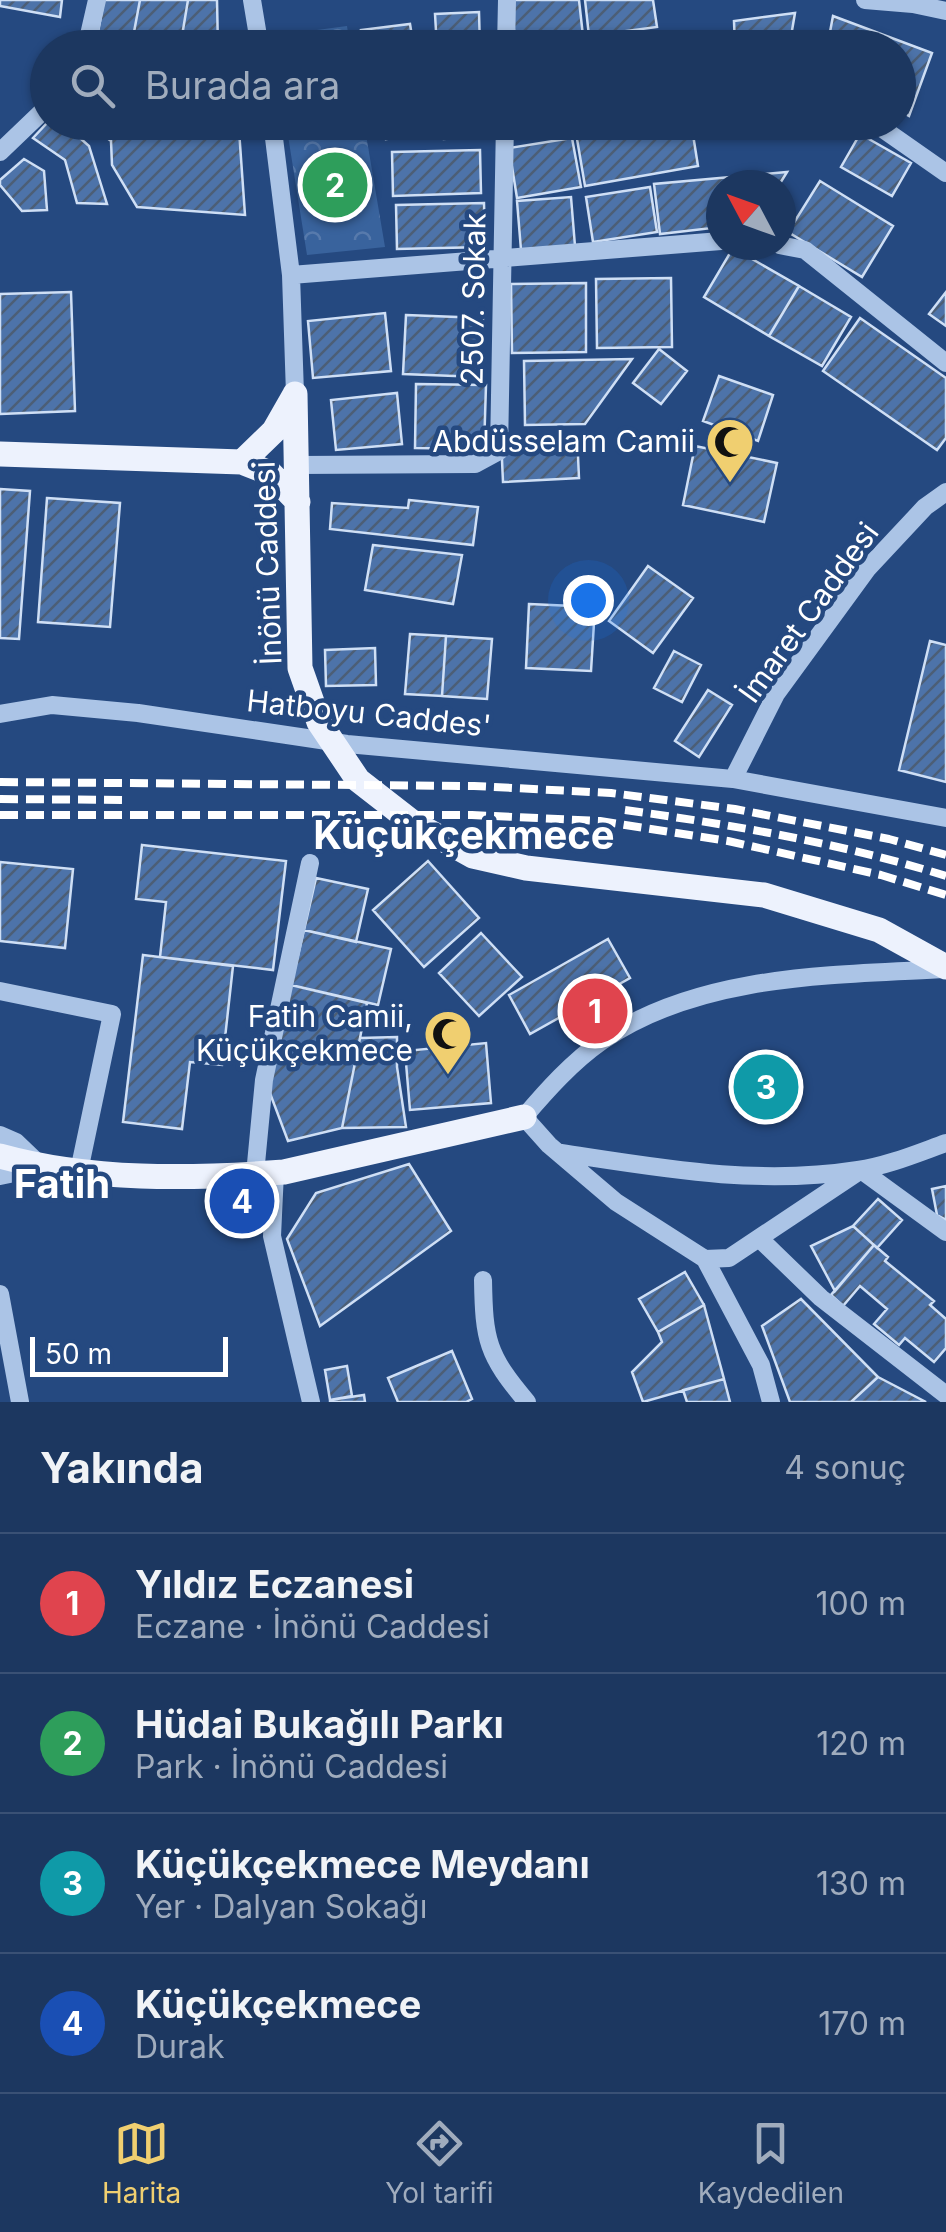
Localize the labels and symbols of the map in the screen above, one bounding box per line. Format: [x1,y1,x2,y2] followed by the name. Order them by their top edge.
[302,148,368,222] pin: 2
[706,170,796,260] north arrow
[454,212,493,385] street label: 2507. Sokak
[704,416,756,484] mosque icon: Abdüsselam Camii
[432,423,695,459] place label: Abdüsselam Camii
[245,461,289,665] street label: İnönü Caddesi
[731,515,886,709] street label: İmaret Caddesi
[563,575,614,626] your location
[245,682,493,744] street label: Hatboyu Caddes'
[313,810,615,859] district label: Küçükçekmece
[562,974,628,1048] pin: 1
[196,998,413,1068] place label: Fatih Camii, Küçükçekmece
[422,1008,474,1076] mosque icon: Fatih Camii, Küçükçekmece
[734,1050,798,1124] pin: 3
[14,1159,110,1208] district label: Fatih
[210,1164,274,1238] pin: 4
[30,1332,228,1376] scale bar

